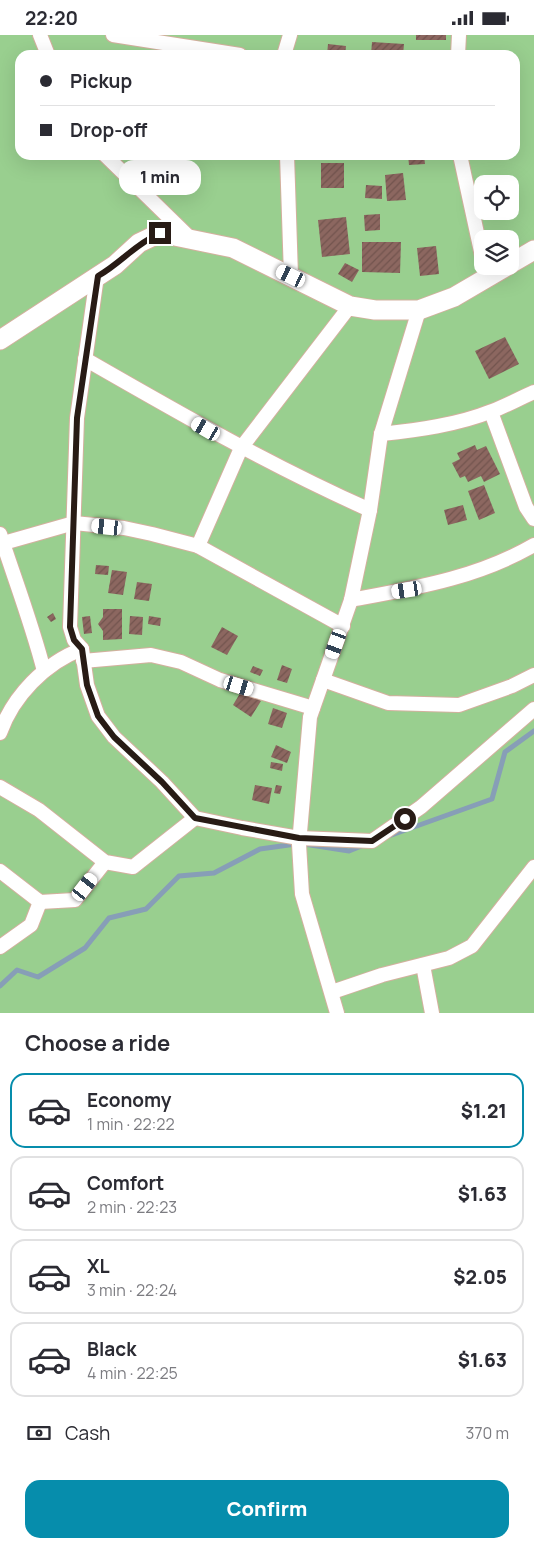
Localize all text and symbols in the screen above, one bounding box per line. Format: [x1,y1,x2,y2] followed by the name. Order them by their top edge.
[25,5,78,31] text: 22:20
[70,68,132,94] text: Pickup
[70,117,147,143] text: Drop-off
[119,161,201,195] callout: 1 min
[140,166,180,188] text: 1 min
[474,175,519,275] map controls
[474,175,519,220] button: locate
[149,222,171,244] route end
[474,230,519,275] button: layers
[274,263,307,289] car
[189,415,222,443] car
[91,518,122,536] car
[391,580,422,600] car
[323,627,348,661] car
[222,674,255,698] car
[394,808,416,830] route start
[69,871,100,903] car
[25,1028,170,1058] text: Choose a ride
[87,1087,171,1113] text: Economy
[27,1088,72,1133] icon: car
[461,1098,507,1124] text: $1.21
[87,1113,175,1135] text: 1 min · 22:22
[87,1170,164,1196] text: Comfort
[27,1171,72,1216] icon: car
[458,1181,507,1207] text: $1.63
[87,1196,177,1218] text: 2 min · 22:23
[87,1253,110,1279] text: XL
[27,1254,72,1299] icon: car
[453,1264,507,1290] text: $2.05
[87,1279,177,1301] text: 3 min · 22:24
[87,1336,136,1362] text: Black
[27,1337,72,1382] icon: car
[458,1347,507,1373] text: $1.63
[87,1362,178,1384] text: 4 min · 22:25
[25,1419,53,1447] icon: cash
[65,1420,110,1446] text: Cash
[466,1422,509,1444] text: 370 m
[25,1480,509,1538] button: Confirm

